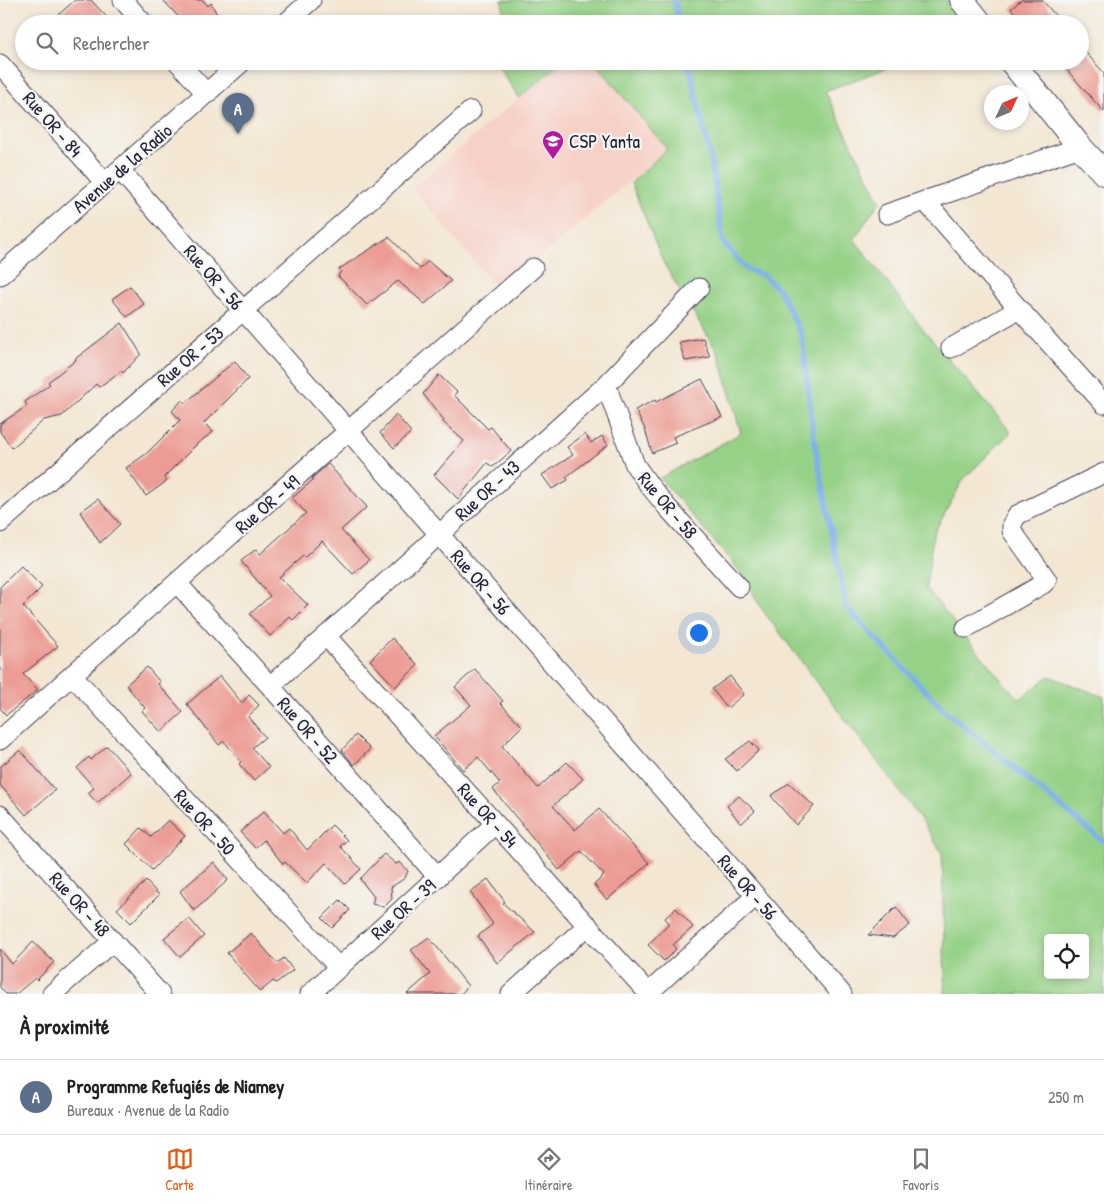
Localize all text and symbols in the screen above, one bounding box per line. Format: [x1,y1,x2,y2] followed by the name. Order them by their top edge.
[15,15,1089,70] search box
[33,29,61,57] icon: search
[73,30,150,56] text: Rechercher
[984,85,1029,130] north arrow
[17,86,89,162] street label: Rue OR - 84
[222,93,254,134] pin: A
[67,117,178,219] street label: Avenue de la Radio
[569,128,641,154] place label: CSP Yanta
[541,129,565,160] school or university icon: CSP Yanta
[178,239,250,315] street label: Rue OR - 56
[151,320,229,392] street label: Rue OR - 53
[449,454,525,526] street label: Rue OR - 43
[632,466,704,544] street label: Rue OR - 58
[229,469,305,539] street label: Rue OR - 49
[445,544,517,620] street label: Rue OR - 56
[686,620,712,646] your location
[272,691,344,769] street label: Rue OR - 52
[452,777,524,853] street label: Rue OR - 54
[168,783,242,861] street label: Rue OR - 50
[712,849,784,925] street label: Rue OR - 56
[44,866,116,942] street label: Rue OR - 48
[365,873,441,945] street label: Rue OR - 39
[1044,934,1089,979] map controls
[1044,934,1089,979] button: locate
[20,1012,109,1041] text: À proximité
[67,1073,284,1099] text: Programme Refugiés de Niamey
[32,1086,40,1108] text: A
[1048,1086,1084,1108] text: 250 m
[67,1099,229,1121] text: Bureaux · Avenue de la Radio
[165,1145,194,1194] tab: Carte
[524,1145,573,1194] tab: Itinéraire
[903,1145,939,1194] tab: Favoris

